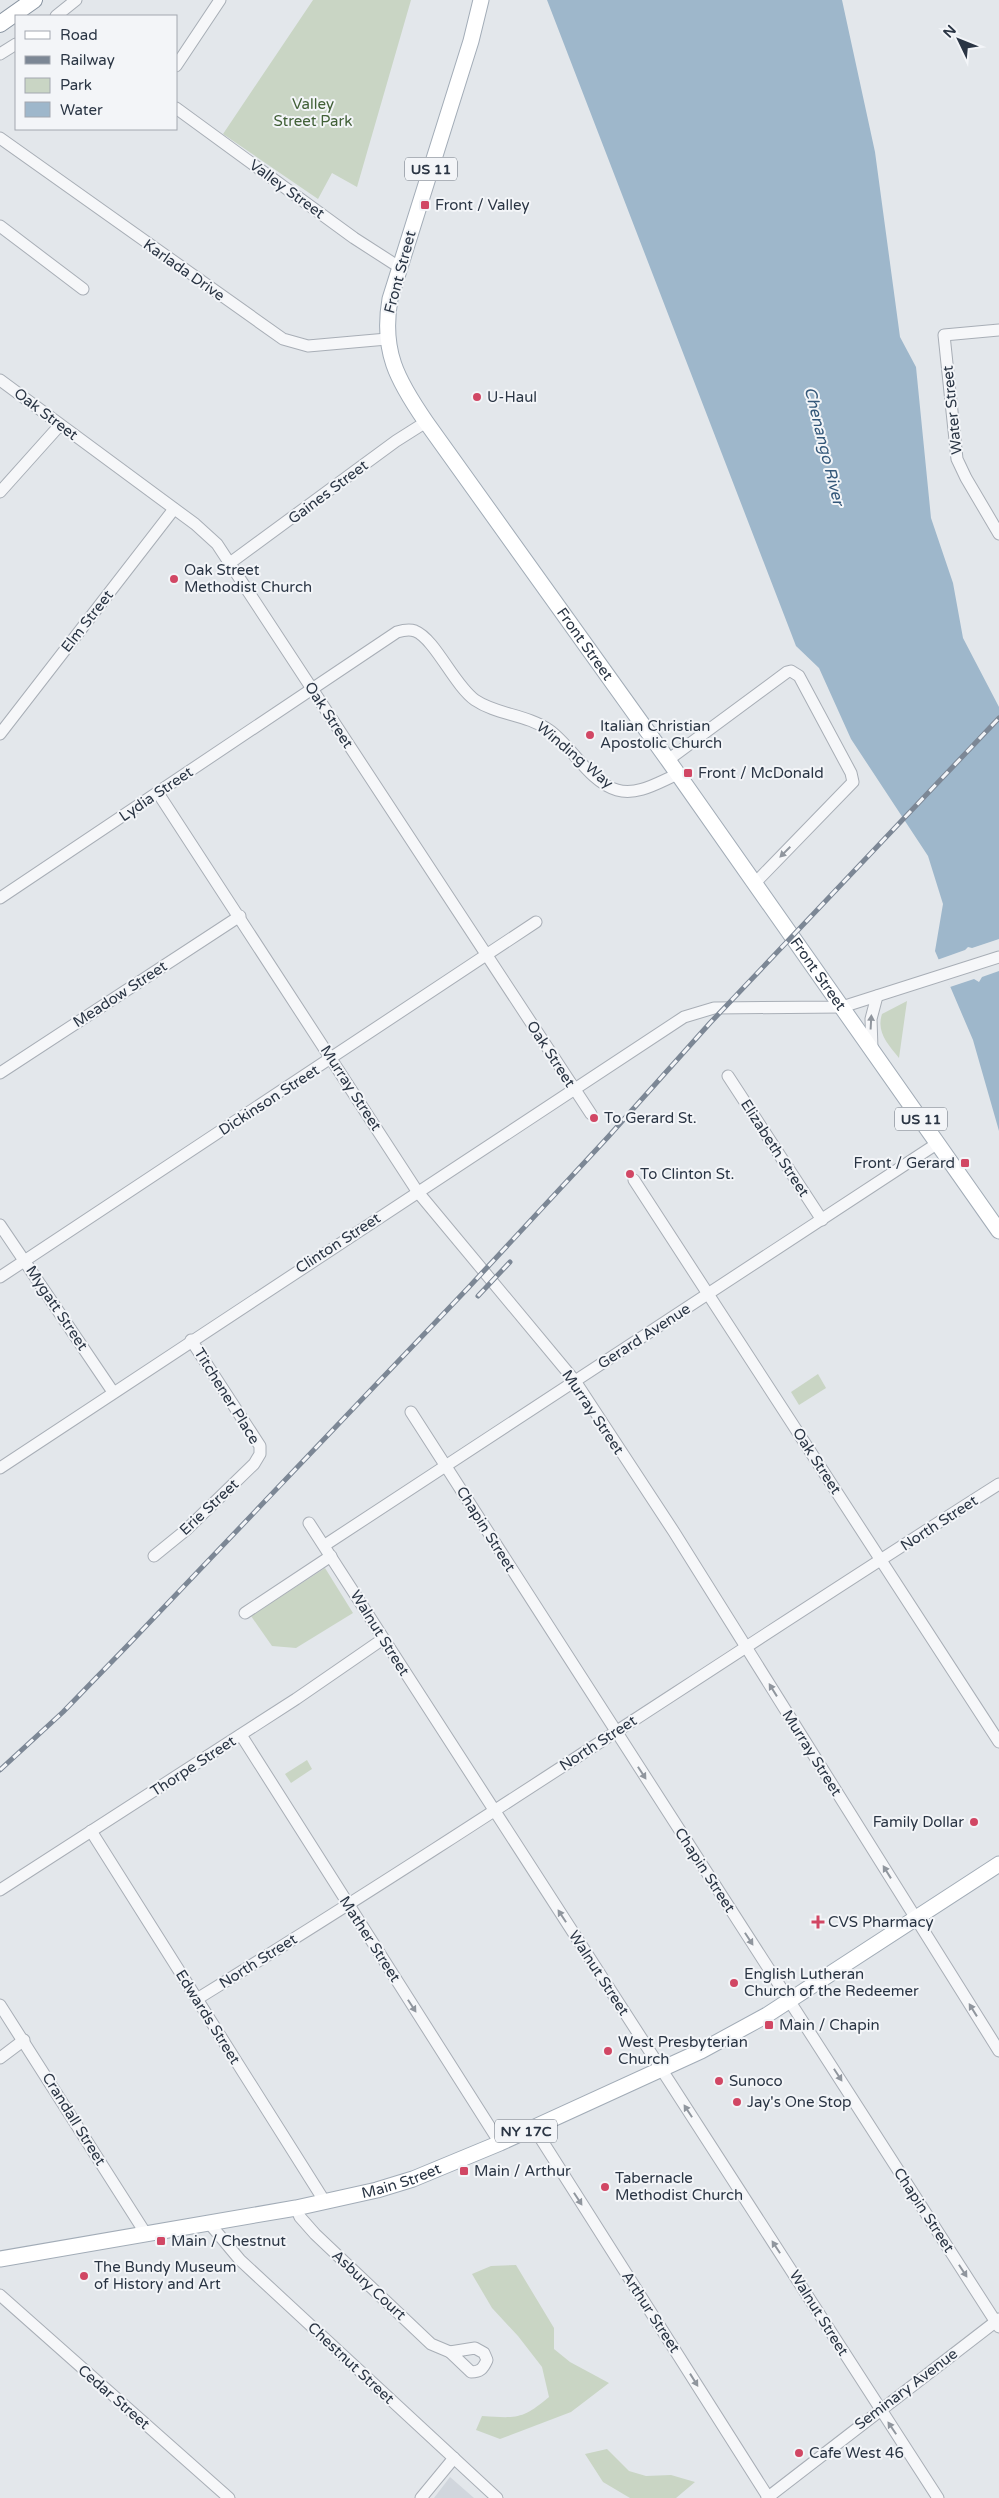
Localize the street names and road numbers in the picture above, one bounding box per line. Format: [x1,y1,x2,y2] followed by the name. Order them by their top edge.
[246,156,328,223] street label: Valley Street
[405,157,457,180] road number: US 11
[380,228,420,315] street label: Front Street
[140,235,228,305] street label: Karlada Drive
[938,364,966,455] street label: Water Street
[10,384,82,444] street label: Oak Street
[285,456,372,528] street label: Gaines Street
[57,586,117,656] street label: Elm Street
[553,604,617,684] street label: Front Street
[301,678,357,752] street label: Oak Street
[533,718,617,792] street label: Winding Way
[116,763,196,825] street label: Lydia Street
[786,934,850,1014] street label: Front Street
[70,957,171,1031] street label: Meadow Street
[523,1017,579,1091] street label: Oak Street
[317,1042,385,1134] street label: Murray Street
[215,1061,323,1139] street label: Dickinson Street
[737,1096,813,1200] street label: Elizabeth Street
[895,1108,947,1130] road number: US 11
[292,1209,384,1277] street label: Clinton Street
[22,1262,92,1354] street label: Mygatt Street
[594,1299,694,1373] street label: Gerard Avenue
[190,1345,264,1447] street label: Titchener Place
[558,1366,628,1458] street label: Murray Street
[789,1424,845,1498] street label: Oak Street
[176,1475,242,1539] street label: Erie Street
[453,1483,519,1575] street label: Chapin Street
[897,1491,981,1555] street label: North Street
[347,1587,414,1679] street label: Walnut Street
[778,1707,846,1800] street label: Murray Street
[556,1711,640,1775] street label: North Street
[147,1732,239,1800] street label: Thorpe Street
[671,1824,739,1916] street label: Chapin Street
[336,1893,405,1985] street label: Mather Street
[565,1927,633,2019] street label: Walnut Street
[216,1930,300,1992] street label: North Street
[172,1966,244,2068] street label: Edwards Street
[38,2069,110,2169] street label: Crandall Street
[495,2120,557,2142] road number: NY 17C
[360,2159,444,2202] street label: Main Street
[890,2164,958,2256] street label: Chapin Street
[328,2246,410,2324] street label: Asbury Court
[786,2267,853,2359] street label: Walnut Street
[618,2268,684,2356] street label: Arthur Street
[304,2318,398,2408] street label: Chestnut Street
[851,2344,961,2434] street label: Seminary Avenue
[74,2361,154,2433] street label: Cedar Street

